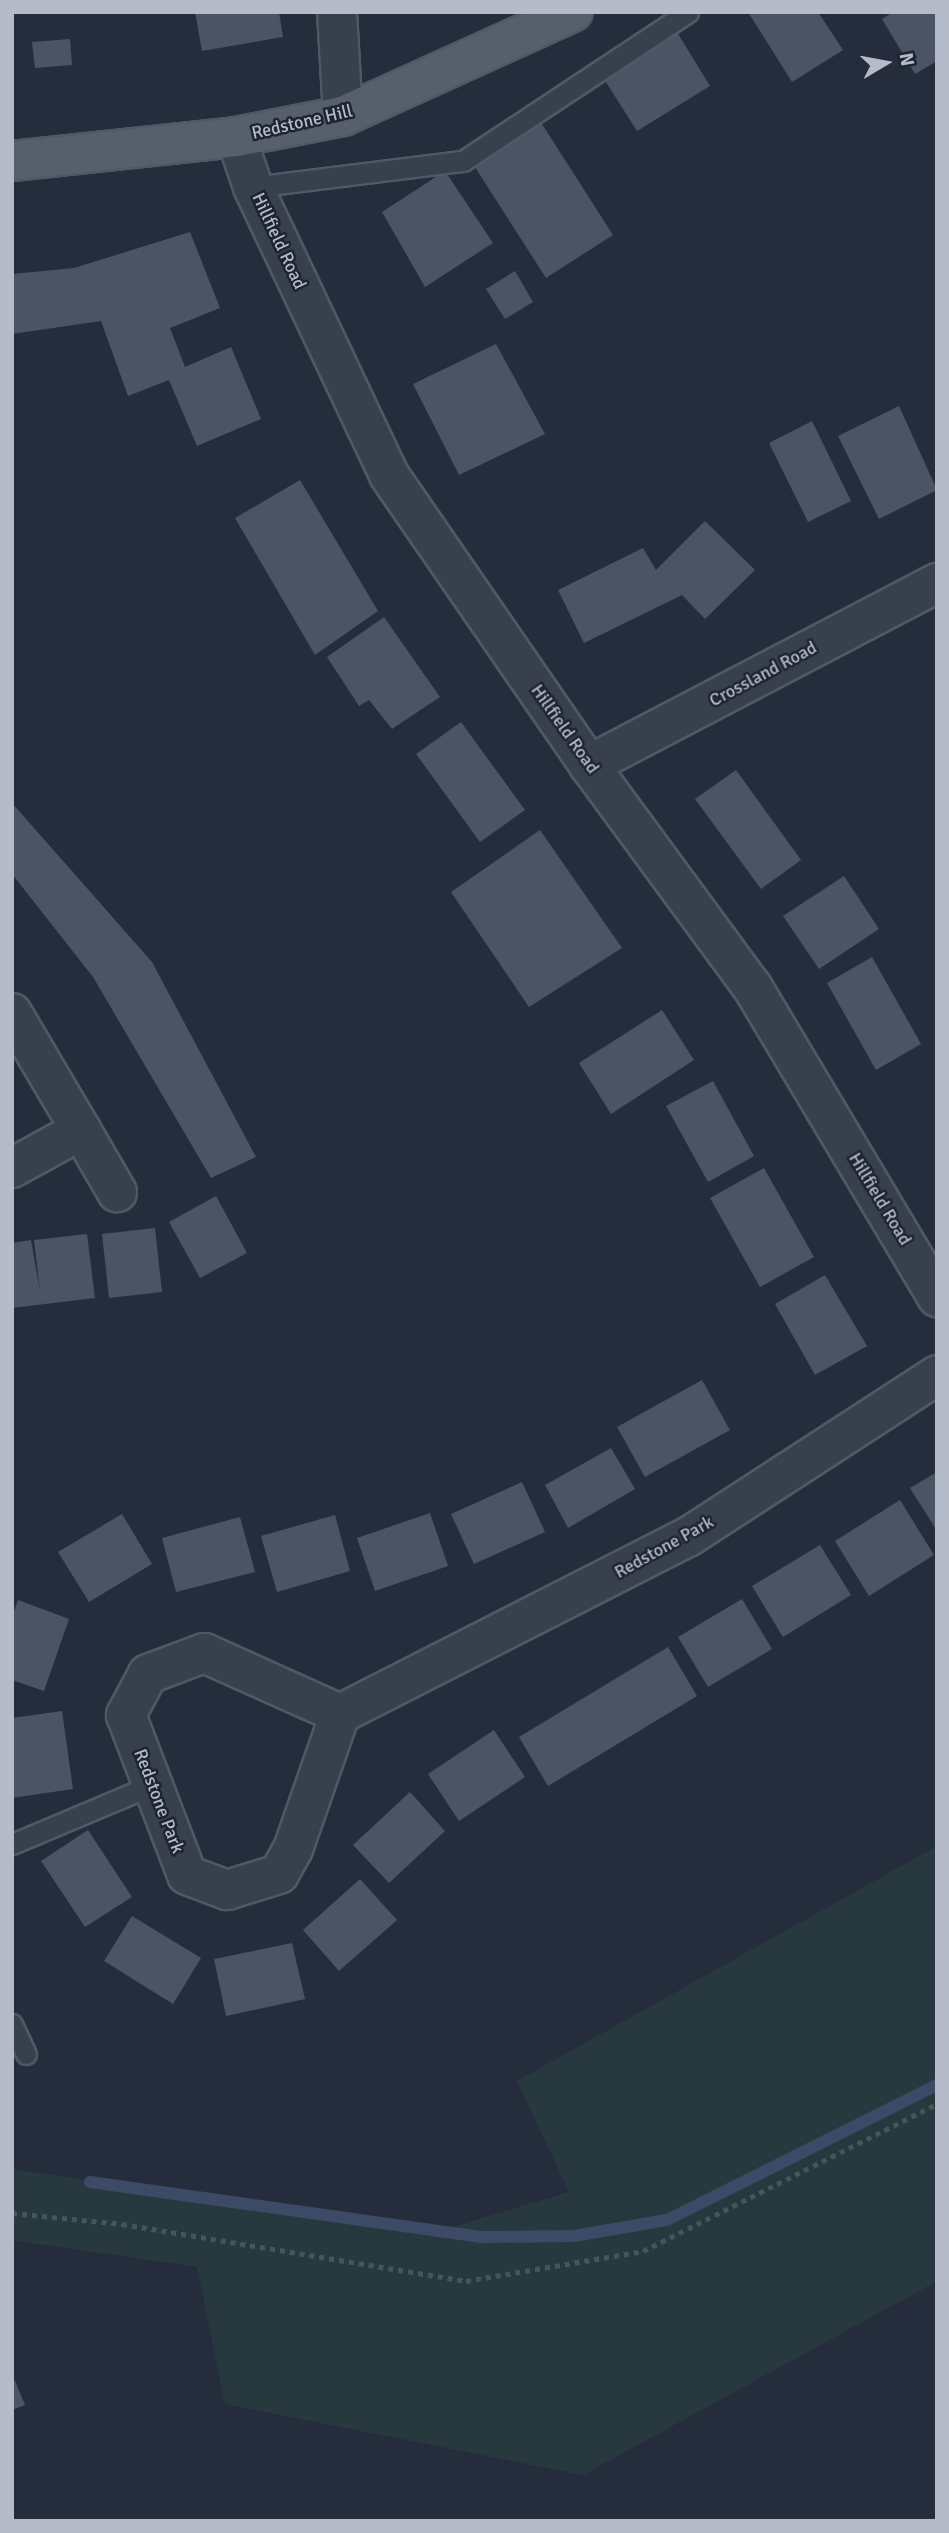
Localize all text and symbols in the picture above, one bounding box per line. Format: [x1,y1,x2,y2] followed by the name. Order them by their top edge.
[851,28,921,98] north arrow
[894,51,920,68] text: N
[250,100,354,144] street label: Redstone Hill
[247,189,311,293] street label: Hillfield Road
[706,637,820,711] street label: Crossland Road
[526,680,604,778] street label: Hillfield Road
[844,1149,916,1249] street label: Hillfield Road
[611,1511,717,1583] street label: Redstone Park
[129,1746,189,1856] street label: Redstone Park

